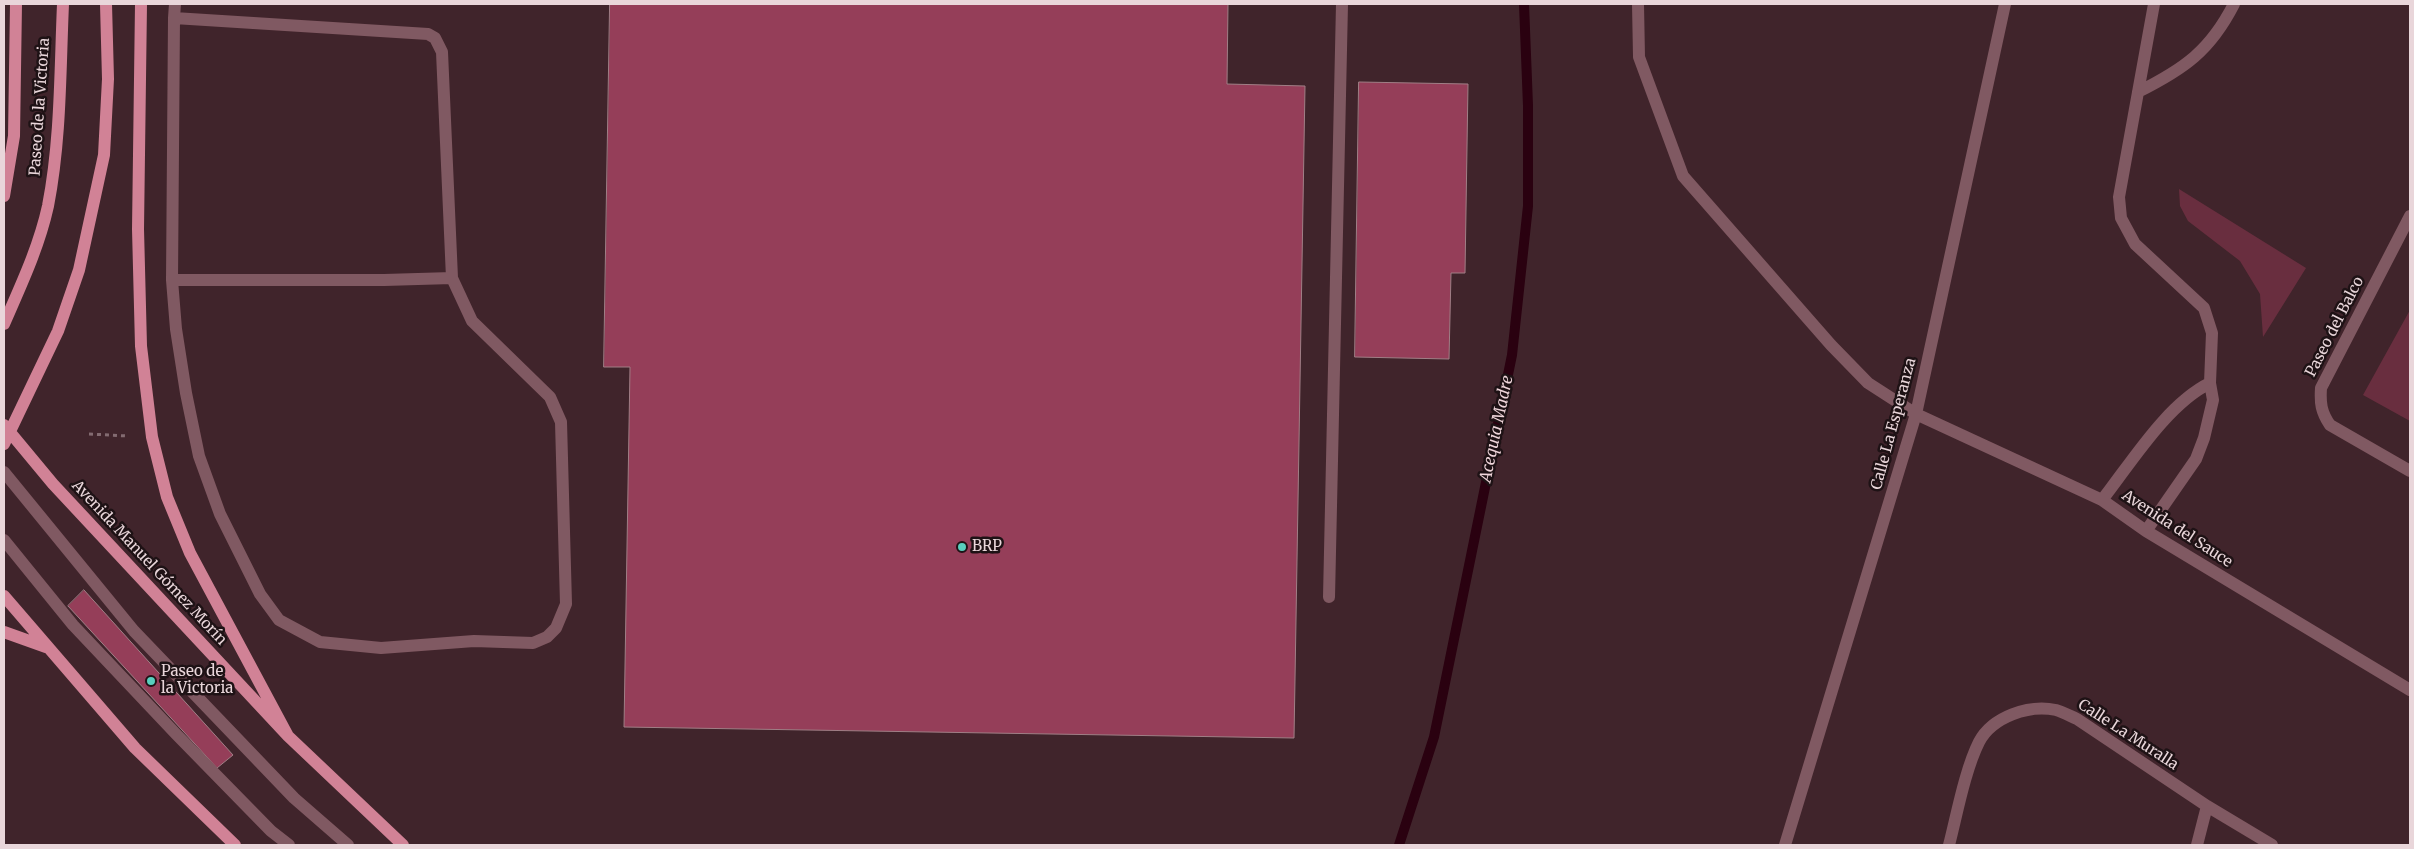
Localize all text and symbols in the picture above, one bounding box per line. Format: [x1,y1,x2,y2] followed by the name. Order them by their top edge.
[26,37,54,177] street label: Paseo de la Victoria
[2302,274,2368,380] street label: Paseo del Balco
[1868,356,1920,492] street label: Calle La Esperanza
[1476,374,1518,484] water label: Acequia Madre
[68,477,230,649] street label: Avenida Manuel Gómez Morín
[2118,487,2236,571] street label: Avenida del Sauce
[972,538,1002,556] place label: BRP
[956,541,968,553] marker: BRP
[161,663,233,698] place label: Paseo de la Victoria
[145,675,157,687] marker: Paseo de la Victoria
[2074,696,2182,774] street label: Calle La Muralla

